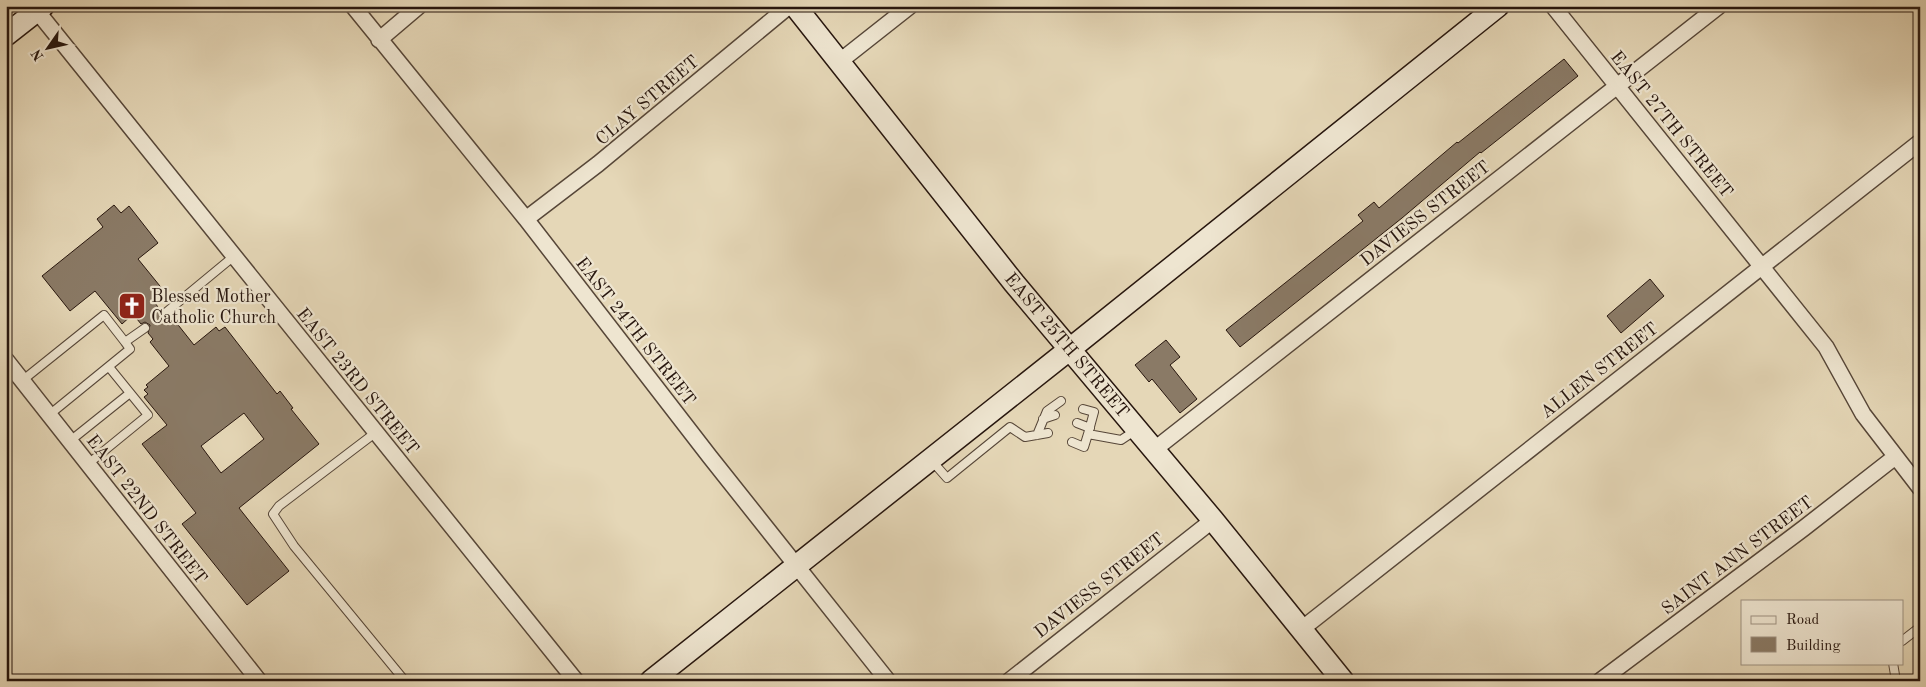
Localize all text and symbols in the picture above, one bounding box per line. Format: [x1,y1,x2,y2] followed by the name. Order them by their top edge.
[22,22,72,72] north arrow
[29,46,47,63] text: N
[1607,48,1736,201] street label: EAST 27TH STREET
[593,53,703,149] street label: CLAY STREET
[1357,158,1494,270] street label: DAVIESS STREET
[572,254,699,409] street label: EAST 24TH STREET
[1001,270,1132,421] street label: EAST 25TH STREET
[151,288,276,327] place label: Blessed Mother Catholic Church
[117,291,147,321] church icon: Blessed Mother Catholic Church
[293,305,422,458] street label: EAST 23RD STREET
[1537,319,1662,422] street label: ALLEN STREET
[83,432,210,588] street label: EAST 22ND STREET
[1659,493,1817,618] street label: SAINT ANN STREET
[1031,530,1168,642] street label: DAVIESS STREET
[1741,600,1904,664] legend
[1786,613,1820,628] text: Road
[1786,639,1841,654] text: Building

